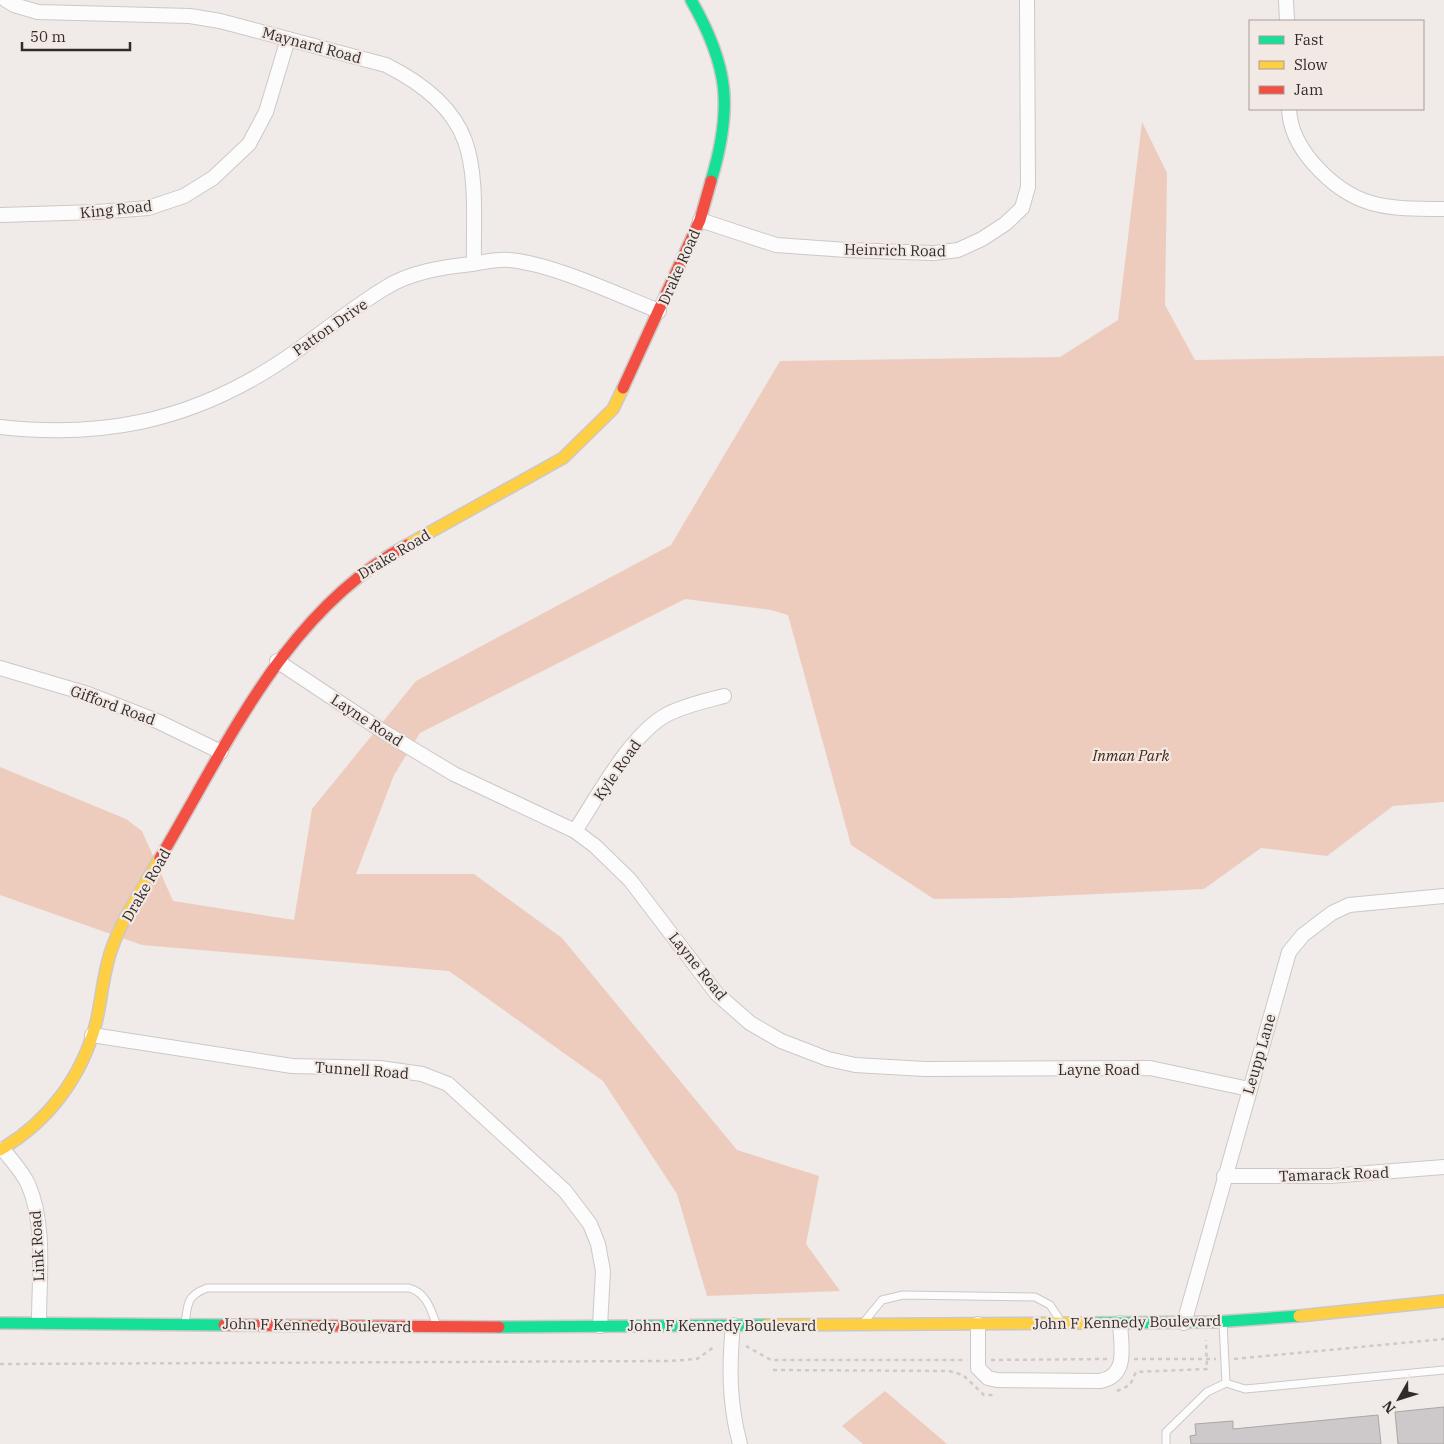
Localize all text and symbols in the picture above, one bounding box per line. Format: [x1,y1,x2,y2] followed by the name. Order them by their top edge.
[22,20,130,52] scale bar
[1249,20,1424,110] legend
[260,23,364,67] street label: Maynard Road
[30,27,66,46] text: 50 m
[1294,30,1324,49] text: Fast
[1294,55,1328,74] text: Slow
[1294,80,1323,99] text: Jam
[79,196,153,222] street label: King Road
[654,226,704,308] street label: Drake Road
[844,240,946,260] street label: Heinrich Road
[289,294,371,360] street label: Patton Drive
[354,525,434,583] street label: Drake Road
[68,681,158,729] street label: Gifford Road
[328,690,406,750] street label: Layne Road
[589,736,645,804] street label: Kyle Road
[1092,746,1170,765] park label: Inman Park
[117,845,175,925] street label: Drake Road
[665,928,731,1004] street label: Layne Road
[1238,1012,1280,1096] street label: Leupp Lane
[314,1057,410,1083] street label: Tunnell Road
[1058,1060,1140,1079] street label: Layne Road
[1278,1163,1390,1185] street label: Tamarack Road
[26,1210,48,1282] street label: Link Road
[1032,1311,1222,1333] street label: John F Kennedy Boulevard
[222,1314,412,1336] street label: John F Kennedy Boulevard
[628,1316,816,1335] street label: John F Kennedy Boulevard
[1374,1374,1424,1424] north arrow
[1378,1397,1399,1417] text: N

